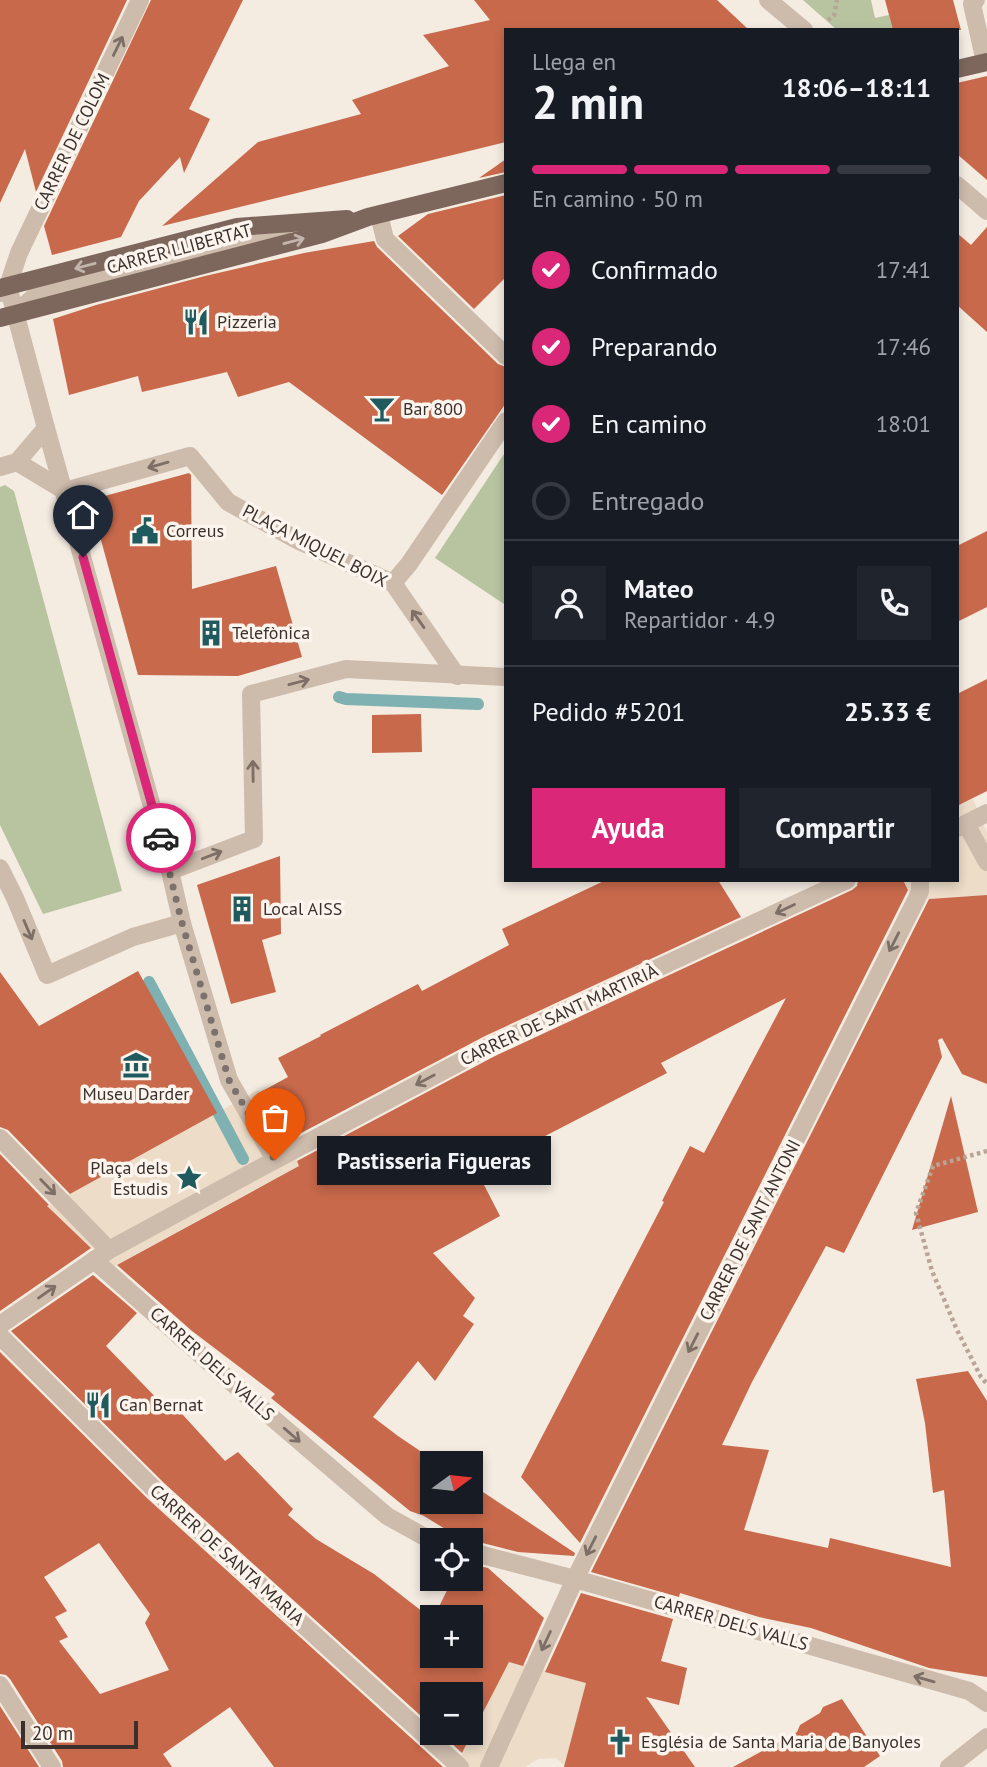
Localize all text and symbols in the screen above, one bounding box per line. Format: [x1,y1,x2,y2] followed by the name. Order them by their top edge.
[112,36,125,57] one-way arrow
[532,47,616,76] text: Llega en
[28,69,115,214] street label: CARRER DE COLOM
[782,71,931,104] text: 18:06–18:11
[532,72,644,132] text: 2 min
[532,184,703,213] text: En camino · 50 m
[104,218,254,279] street label: CARRER LLIBERTAT
[282,234,305,247] one-way arrow
[532,251,570,289] icon: check
[591,253,718,286] text: Confirmado
[876,255,931,284] text: 17:41
[74,260,97,273] one-way arrow
[181,307,211,337] restaurant icon: Pizzeria
[217,310,277,333] place label: Pizzeria
[532,328,570,366] icon: check
[591,330,718,363] text: Preparando
[876,332,931,361] text: 17:46
[367,394,397,424] bar icon: Bar 800
[403,397,463,420] place label: Bar 800
[532,405,570,443] icon: check
[591,407,707,440] text: En camino
[876,409,931,438] text: 18:01
[147,460,169,473] one-way arrow
[591,484,705,517] text: Entregado
[53,485,113,557] pin
[64,496,102,534] icon: home
[239,499,392,592] street label: PLAÇA MIQUEL BOIX
[130,516,160,546] public building icon: Correus
[166,519,224,542] place label: Correus
[532,566,606,640] button: person
[857,566,931,640] button: phone
[624,572,694,605] text: Mateo
[624,605,776,634] text: Repartidor · 4.9
[411,610,425,630] one-way arrow
[196,618,226,648] building icon: Telefònica
[232,621,310,644] place label: Telefònica
[287,675,310,688] one-way arrow
[532,695,685,728] text: Pedido #5201
[844,695,931,728] text: 25.33 €
[246,760,260,783] one-way arrow
[532,788,725,868] button: Ayuda
[739,788,931,868] button: Compartir
[126,803,196,873] courier
[142,819,180,857] icon: car
[200,847,222,860] one-way arrow
[227,894,257,924] building icon: Local AISS
[263,897,342,920] place label: Local AISS
[775,903,796,916] one-way arrow
[23,919,36,941] one-way arrow
[887,932,901,952] one-way arrow
[456,958,662,1071] street label: CARRER DE SANT MARTIRIÀ
[121,1050,151,1080] museum icon: Museu Darder
[415,1074,436,1088] one-way arrow
[83,1082,189,1105] place label: Museu Darder
[245,1088,305,1160] pin
[256,1099,294,1137] icon: bag
[694,1135,805,1324] street label: CARRER DE SANT ANTONI
[317,1136,552,1184] callout: Pastisseria Figueras
[337,1146,531,1175] text: Pastisseria Figueras
[90,1156,168,1200] place label: Plaça dels Estudis
[174,1163,204,1193] place icon: Plaça dels Estudis
[39,1178,56,1195] one-way arrow
[37,1285,56,1299] one-way arrow
[145,1302,279,1426] street label: CARRER DELS VALLS
[686,1332,700,1353] one-way arrow
[83,1390,113,1420] restaurant icon: Can Bernat
[119,1393,203,1416] place label: Can Bernat
[283,1427,301,1443] one-way arrow
[420,1451,483,1514] north arrow
[420,1451,483,1745] map controls
[145,1479,310,1630] street label: CARRER DE SANTA MARIA
[420,1528,483,1591] button: locate
[584,1535,598,1556] one-way arrow
[651,1589,811,1656] street label: CARRER DELS VALLS
[420,1605,483,1668] button: +
[539,1630,552,1651] one-way arrow
[913,1671,935,1684] one-way arrow
[420,1682,483,1745] button: −
[21,1718,138,1750] scale bar
[32,1721,73,1745] text: 20 m
[605,1727,635,1757] church icon: Església de Santa Maria de Banyoles
[641,1730,921,1753] place label: Església de Santa Maria de Banyoles

